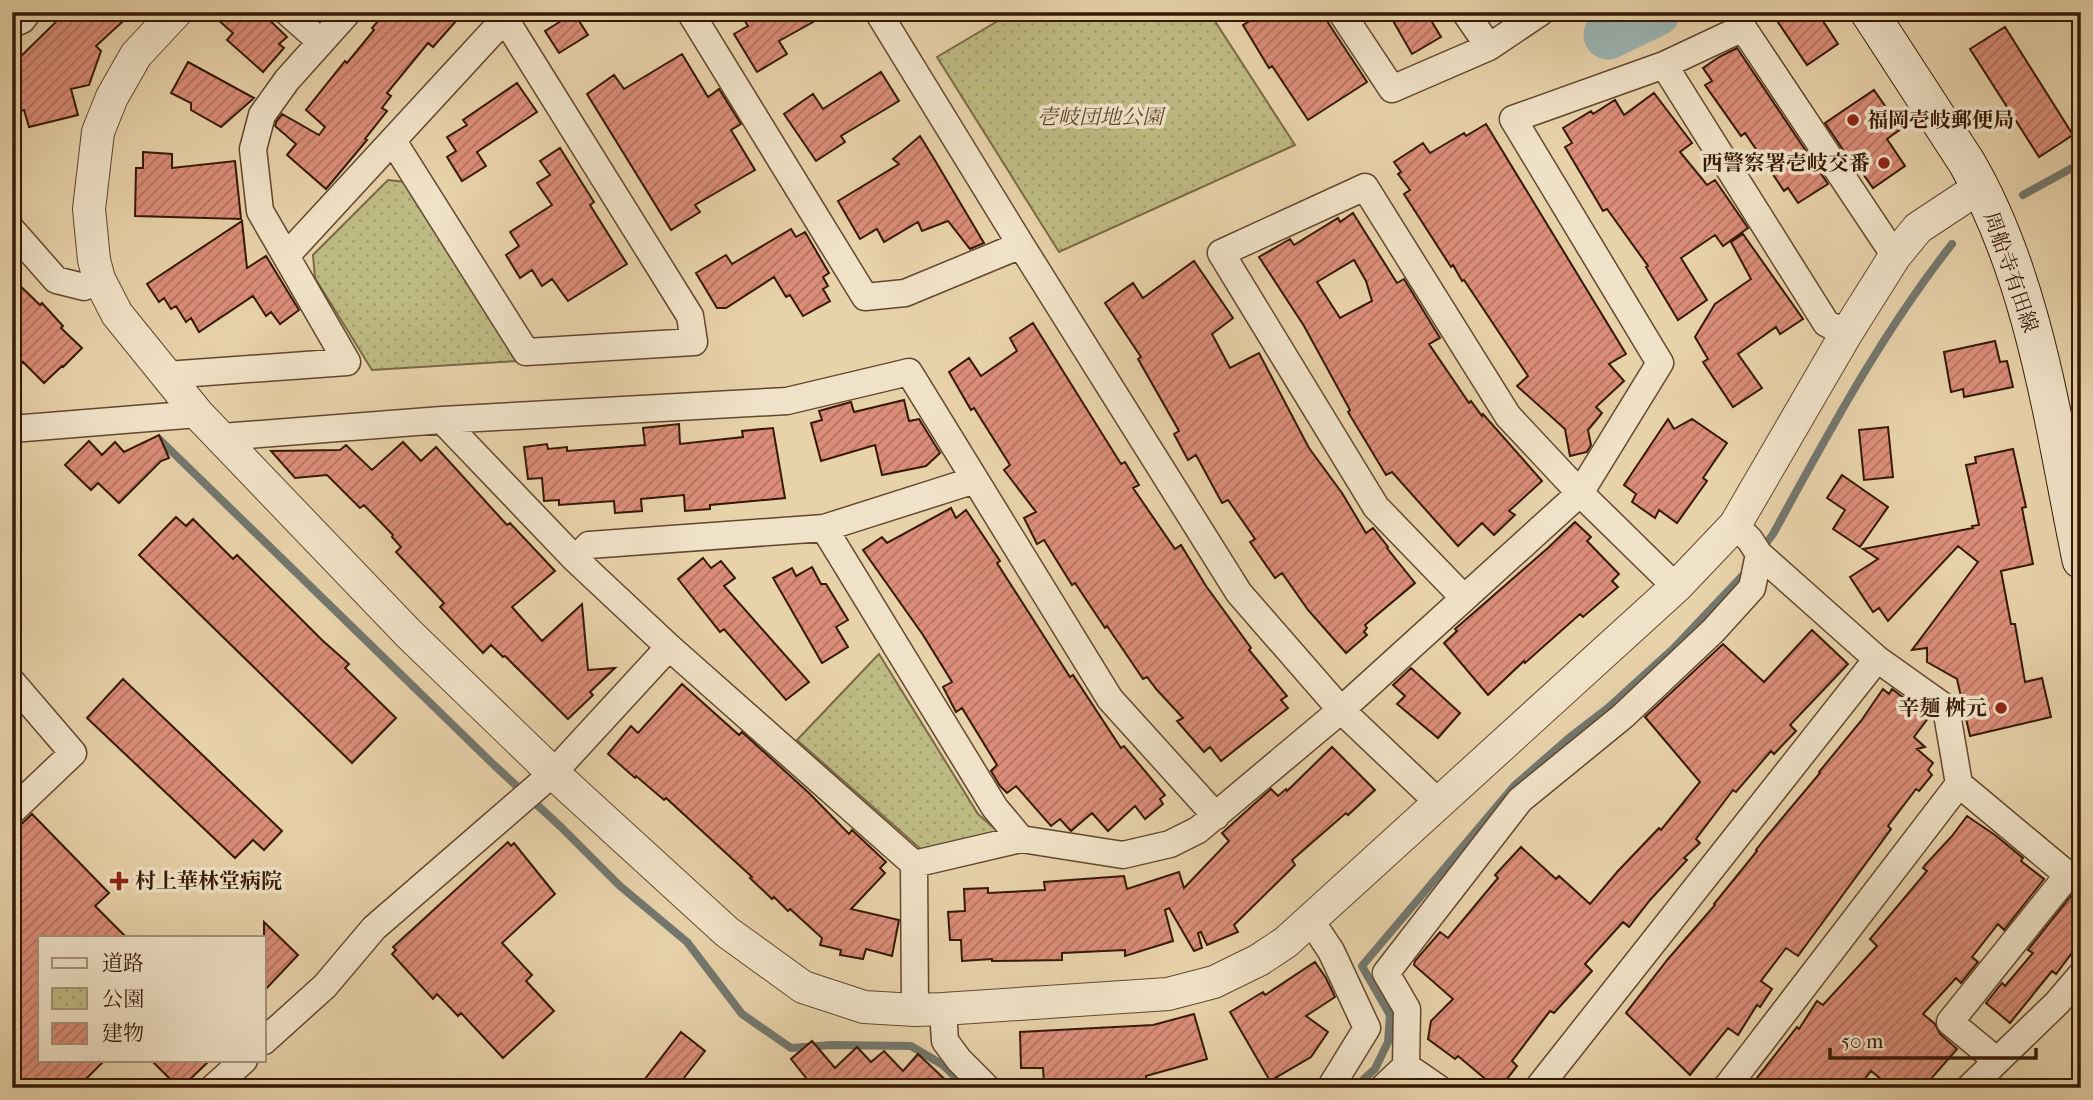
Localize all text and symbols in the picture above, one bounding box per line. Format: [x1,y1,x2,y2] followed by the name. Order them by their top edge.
[1037,105,1166,129] park label: 壱岐団地公園
[1867,108,2014,132] place label: 福岡壱岐郵便局
[1845,112,1861,128] marker: 福岡壱岐郵便局
[1702,151,1870,175] place label: 西警察署壱岐交番
[1876,155,1892,171] marker: 西警察署壱岐交番
[1979,209,2043,335] street label: 周船寺有田線
[1898,696,1987,720] place label: 辛麺 桝元
[1993,700,2009,716] marker: 辛麺 桝元
[135,869,282,893] place label: 村上華林堂病院
[109,871,129,891] marker: 村上華林堂病院
[38,936,266,1062] legend
[102,951,144,975] text: 道路
[102,987,144,1011] text: 公園
[1830,1016,2037,1060] scale bar
[102,1021,144,1045] text: 建物
[1841,1029,1884,1053] text: 50 m

